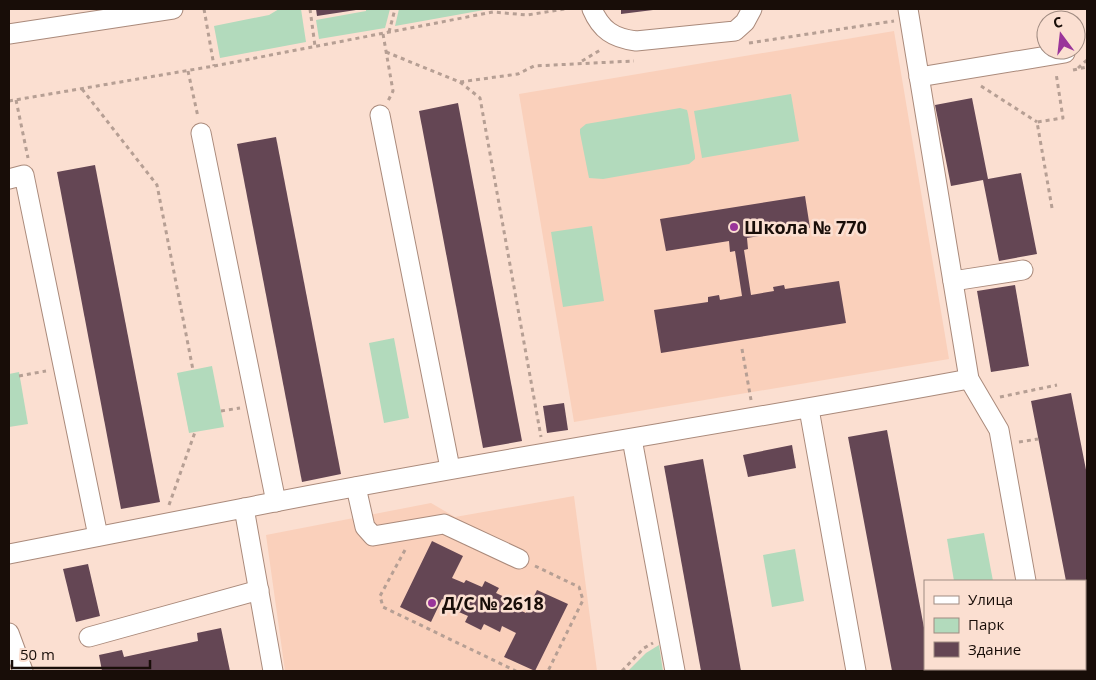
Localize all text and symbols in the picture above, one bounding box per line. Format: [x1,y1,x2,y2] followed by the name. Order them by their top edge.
[1036,10,1086,60] north arrow
[1051,12,1064,32] text: С
[744,215,867,239] place label: Школа № 770
[728,221,740,233] marker: Школа № 770
[924,580,1086,670] legend
[968,589,1013,609] text: Улица
[442,591,544,615] place label: Д/C № 2618
[426,597,438,609] marker: Д/C № 2618
[968,614,1004,634] text: Парк
[12,638,150,670] scale bar
[968,639,1021,659] text: Здание
[20,644,55,664] text: 50 m

